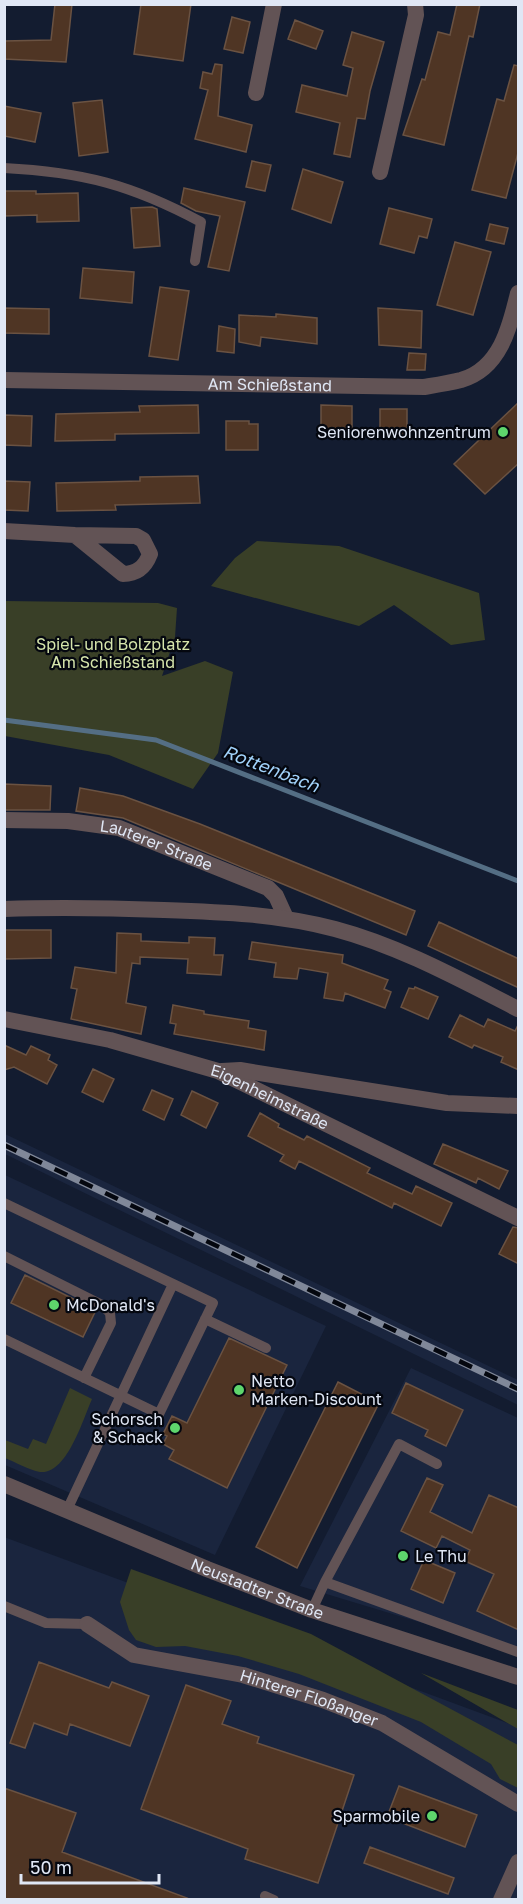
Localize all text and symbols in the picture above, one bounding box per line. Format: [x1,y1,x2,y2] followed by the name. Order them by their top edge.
[208,373,332,395] street label: Am Schießstand
[317,422,491,442] place label: Seniorenwohnzentrum
[496,425,510,439] marker: Seniorenwohnzentrum
[36,634,190,672] park label: Spiel- und Bolzplatz Am Schießstand
[220,740,323,797] water label: Rottenbach
[99,815,216,875] street label: Lauterer Straße
[208,1059,332,1134] street label: Eigenheimstraße
[66,1295,155,1315] place label: McDonald's
[47,1298,61,1312] marker: McDonald's
[251,1371,382,1409] place label: Netto Marken-Discount
[232,1383,246,1397] marker: Netto Marken-Discount
[91,1409,163,1447] place label: Schorsch & Schack
[168,1421,182,1435] marker: Schorsch & Schack
[415,1546,467,1566] place label: Le Thu
[396,1549,410,1563] marker: Le Thu
[188,1553,326,1623] street label: Neustadter Straße
[237,1665,381,1731] street label: Hinterer Floßanger
[333,1806,420,1826] place label: Sparmobile
[425,1809,439,1823] marker: Sparmobile
[21,1847,159,1885] scale bar
[30,1856,72,1878] text: 50 m

